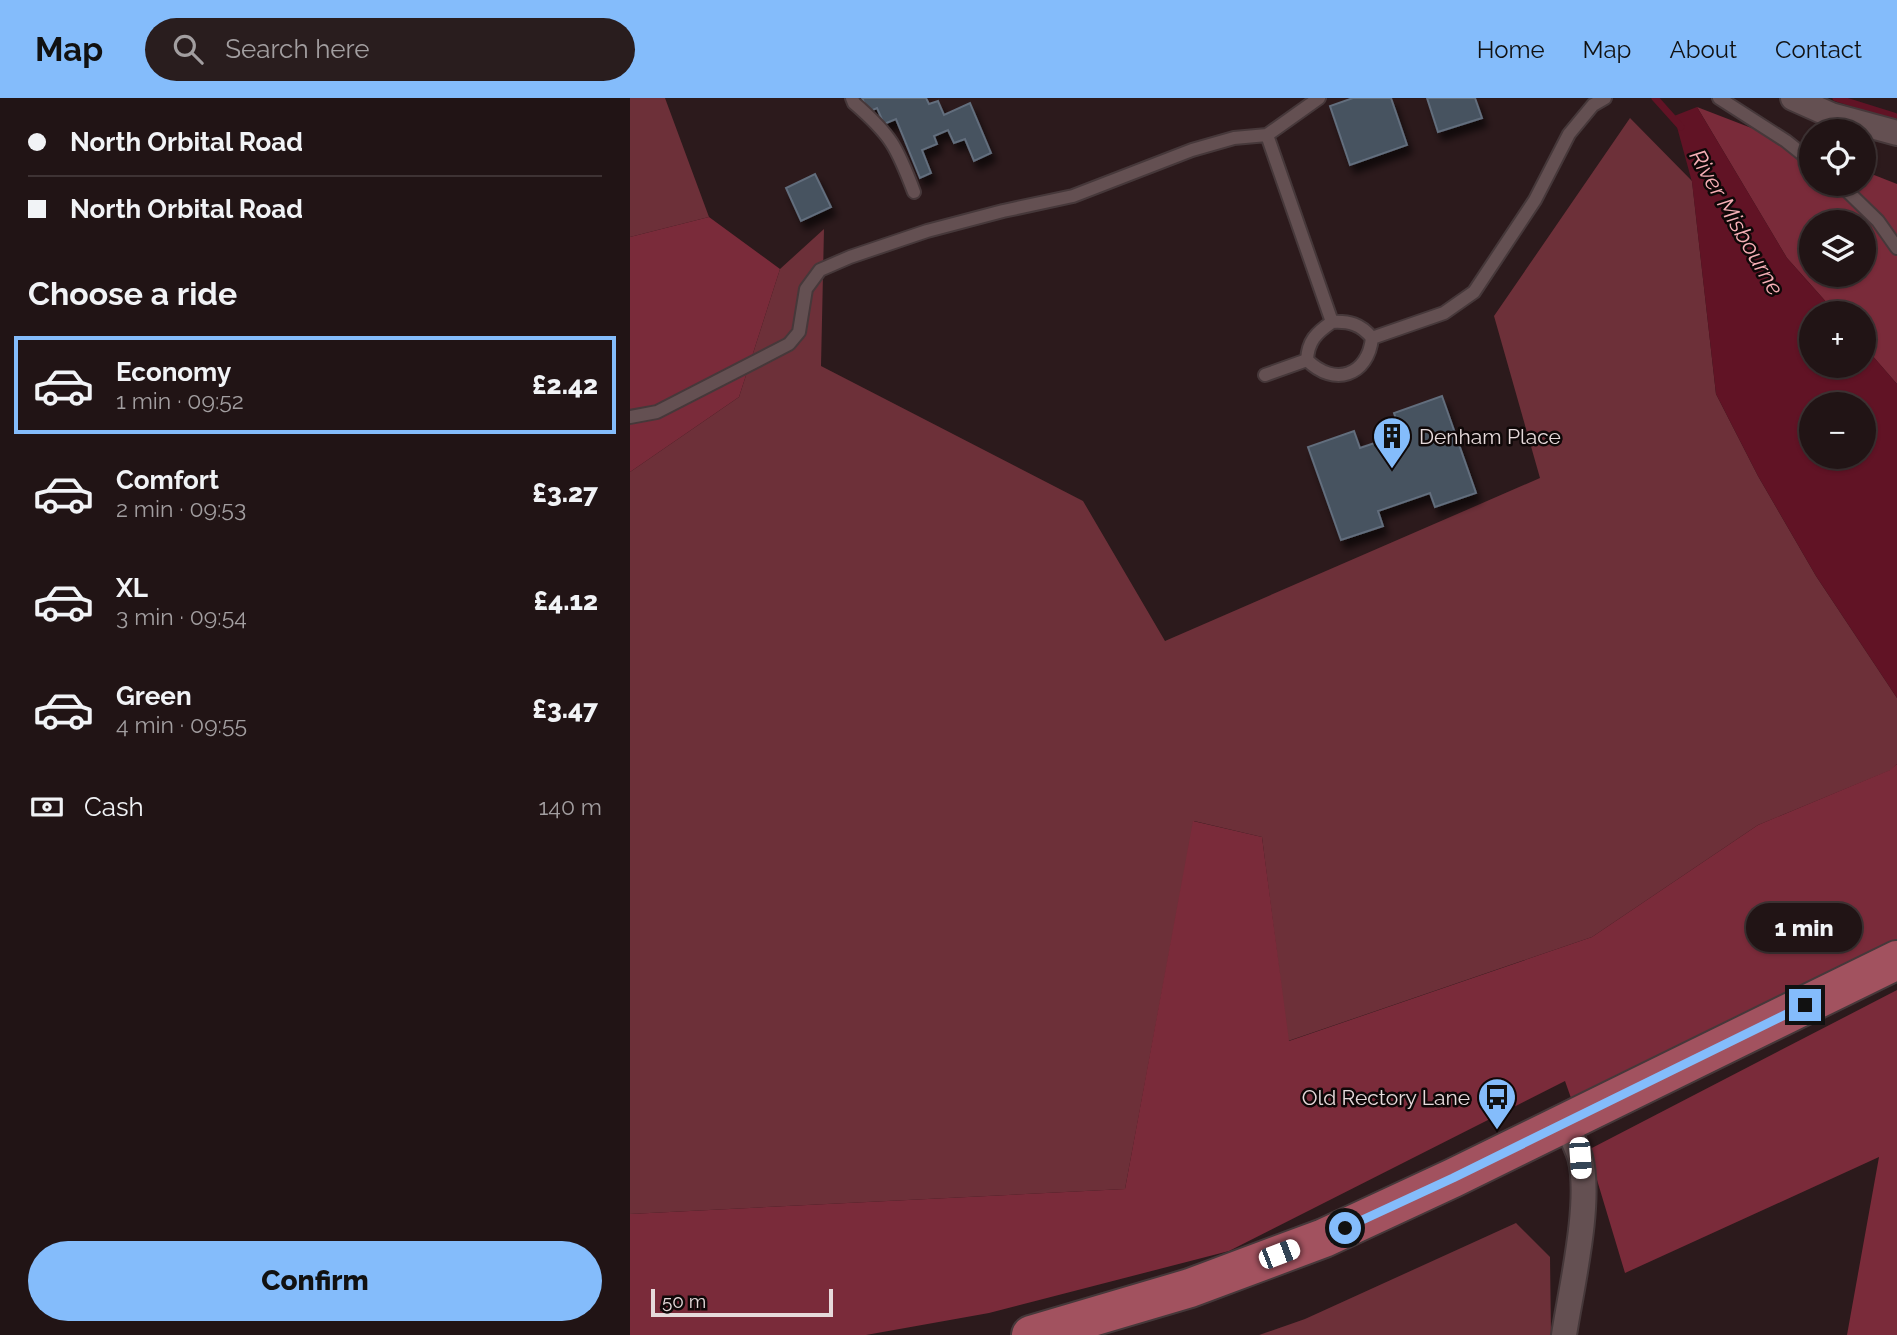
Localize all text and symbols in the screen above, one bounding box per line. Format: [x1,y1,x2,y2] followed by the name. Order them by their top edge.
[145,18,635,81] search box
[35,30,103,69] text: Map
[169,30,207,68] icon: search
[225,34,370,64] text: Search here
[1477,35,1545,64] text: Home
[1583,35,1631,64] text: Map
[1669,35,1737,64] text: About
[1775,35,1862,64] text: Contact
[1799,119,1876,469] map controls
[1799,119,1876,196] button: locate
[70,127,303,157] text: North Orbital Road
[1684,144,1790,300] water label: River Misbourne
[70,194,303,224] text: North Orbital Road
[1799,210,1876,287] button: layers
[28,275,237,312] text: Choose a ride
[1799,301,1876,378] button: +
[32,354,95,417] icon: car
[116,357,231,387] text: Economy
[532,370,598,400] text: £2.42
[116,387,244,414] text: 1 min · 09:52
[1799,392,1876,469] button: −
[1371,415,1413,470] building icon: Denham Place
[1419,424,1561,449] place label: Denham Place
[32,462,95,525] icon: car
[116,465,219,495] text: Comfort
[532,478,598,508] text: £3.27
[116,495,246,522] text: 2 min · 09:53
[32,570,95,633] icon: car
[116,573,148,603] text: XL
[534,586,598,616] text: £4.12
[116,603,247,630] text: 3 min · 09:54
[32,678,95,741] icon: car
[116,681,192,711] text: Green
[532,694,598,724] text: £3.47
[116,711,247,738] text: 4 min · 09:55
[28,788,66,826] icon: cash
[84,792,144,822] text: Cash
[539,793,602,820] text: 140 m
[1747,904,1863,953] callout: 1 min
[1774,914,1834,941] text: 1 min
[1789,989,1821,1021] route end
[1476,1076,1518,1131] bus stop icon: Old Rectory Lane
[1302,1085,1470,1110] place label: Old Rectory Lane
[1569,1136,1592,1180] car
[1329,1212,1361,1244] route start
[1256,1237,1303,1271] car
[28,1241,602,1321] button: Confirm
[651,1286,833,1318] scale bar
[662,1290,706,1312] text: 50 m

